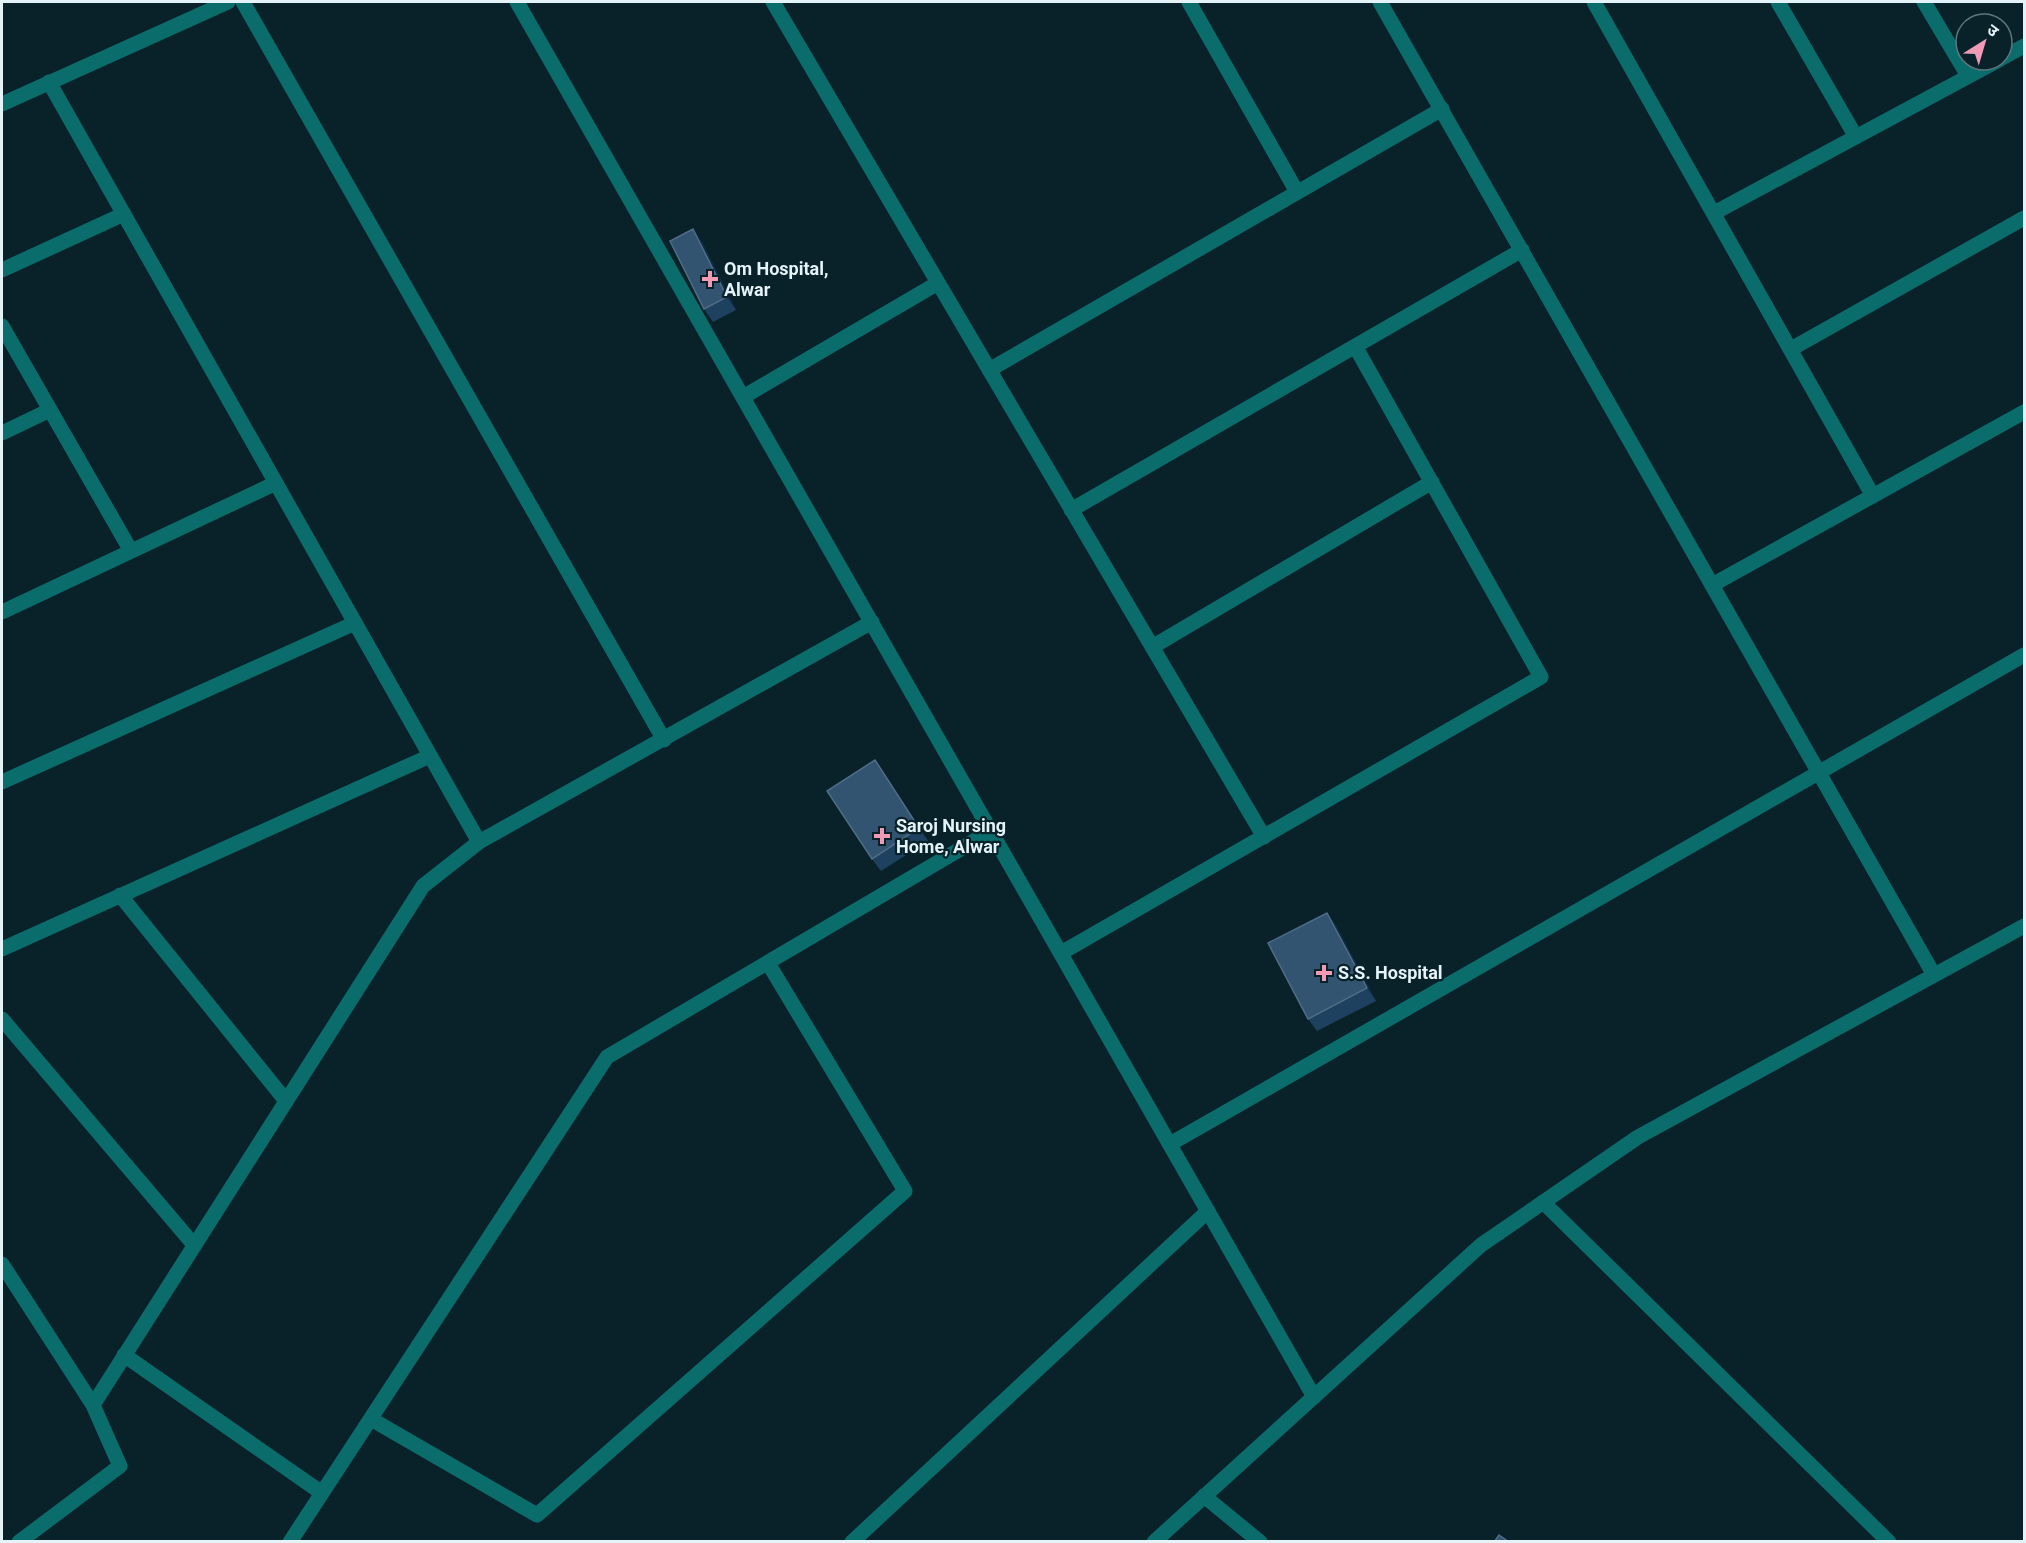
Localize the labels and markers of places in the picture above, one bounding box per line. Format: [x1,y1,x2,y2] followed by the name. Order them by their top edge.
[724,258,828,300] place label: Om Hospital, Alwar
[701,270,719,288] marker: Om Hospital, Alwar
[896,815,1006,857] place label: Saroj Nursing Home, Alwar
[873,827,891,845] marker: Saroj Nursing Home, Alwar
[1338,962,1443,983] place label: S.S. Hospital
[1315,964,1333,982] marker: S.S. Hospital

